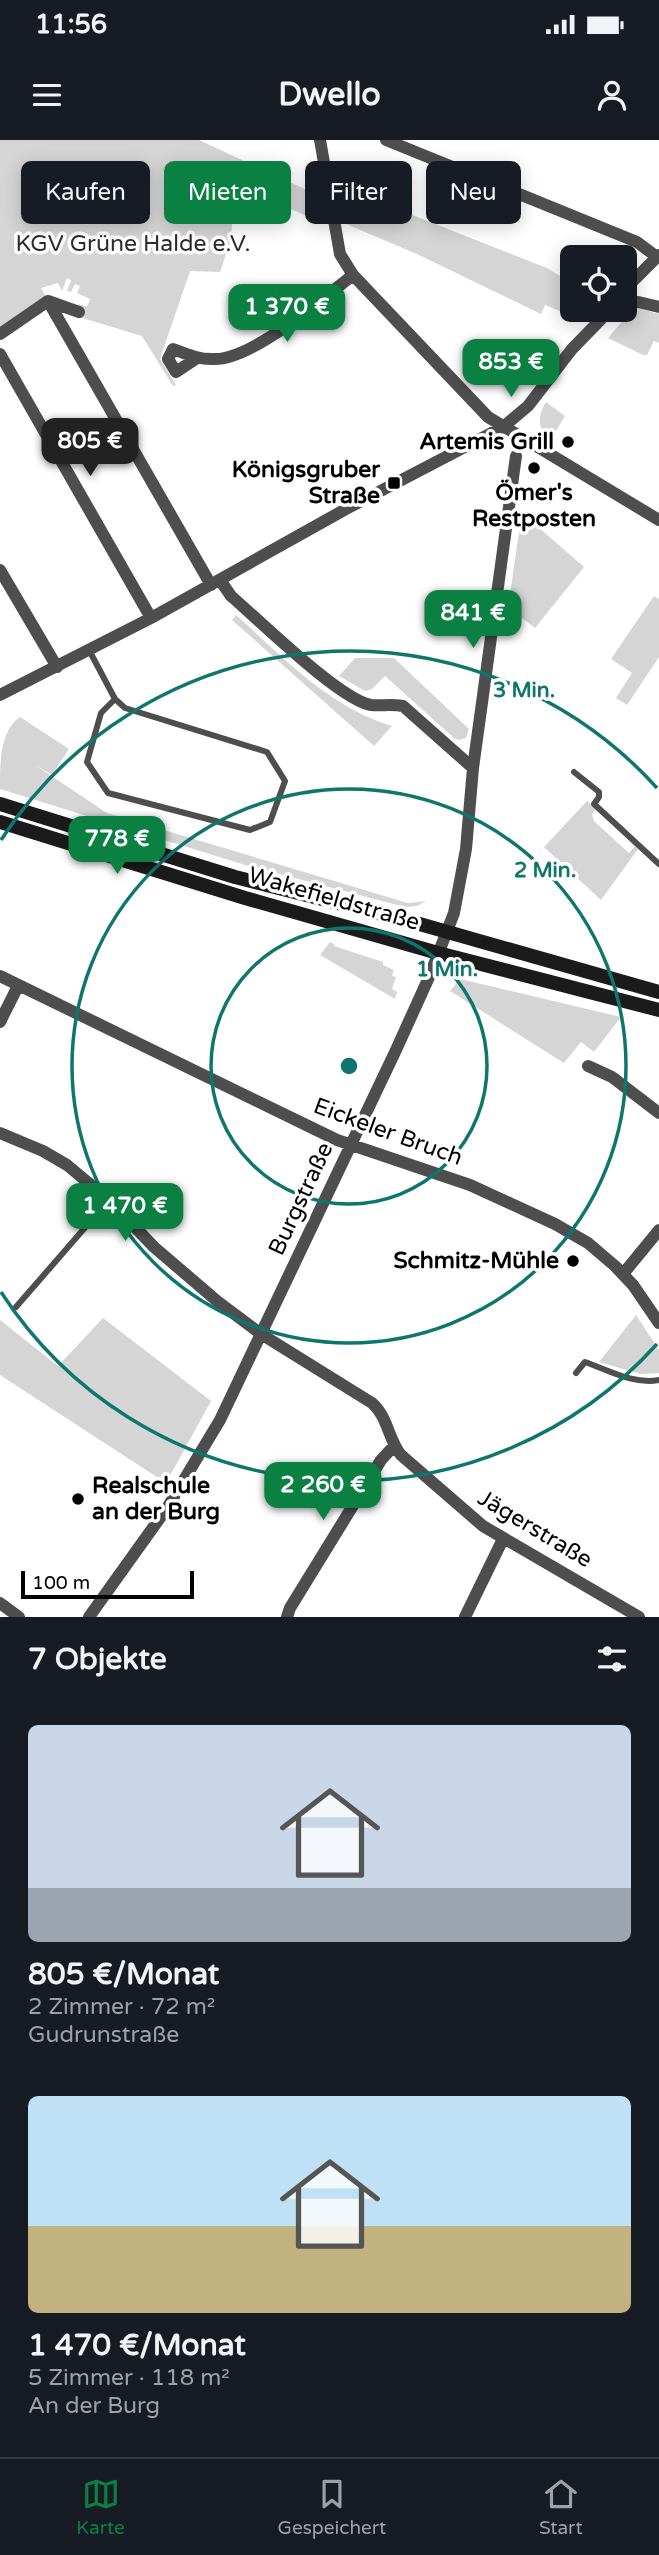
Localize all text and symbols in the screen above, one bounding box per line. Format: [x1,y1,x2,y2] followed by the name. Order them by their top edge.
[35,9,107,40] text: 11:56
[28,76,66,114] icon: menu
[278,76,381,114] text: Dwello
[593,76,631,114] icon: person
[21,161,150,224] chip: Kaufen
[164,161,291,224] chip: Mieten
[305,161,412,224] chip: Filter
[426,161,521,224] chip: Neu
[16,230,250,258] park label: KGV Grüne Halde e.V.
[560,245,637,322] map controls
[560,245,637,322] button: locate
[222,284,352,344] pin: 1 370 €
[244,293,330,321] text: 1 370 €
[462,340,560,399] pin: 853 €
[479,348,544,376] text: 853 €
[41,418,139,478] pin: 805 €
[58,427,123,455] text: 805 €
[419,428,554,456] place label: Artemis Grill
[560,434,576,450] marker: Artemis Grill
[232,456,381,510] place label: Königsgruber Straße
[526,460,542,476] marker: Ömer's Restposten
[386,475,402,491] marker: Königsgruber Straße
[472,479,596,533] place label: Ömer's Restposten
[424,590,522,650] pin: 841 €
[441,599,506,627] text: 841 €
[493,678,555,703] text: 3 Min.
[68,816,166,876] pin: 778 €
[85,825,150,853] text: 778 €
[514,858,576,883] text: 2 Min.
[245,861,423,937] street label: Wakefieldstraße
[416,957,478,982] text: 1 Min.
[337,1054,361,1078] centre of rings
[310,1092,466,1172] street label: Eickeler Bruch
[263,1138,339,1260] street label: Burgstraße
[60,1184,190,1243] pin: 1 470 €
[82,1192,168,1220] text: 1 470 €
[393,1247,559,1275] place label: Schmitz-Mühle
[565,1253,581,1269] marker: Schmitz-Mühle
[258,1462,388,1522] pin: 2 260 €
[280,1471,366,1499] text: 2 260 €
[92,1472,220,1526] place label: Realschule an der Burg
[473,1484,597,1574] street label: Jägerstraße
[70,1491,86,1507] marker: Realschule an der Burg
[21,1568,194,1600] scale bar
[32,1572,90,1594] text: 100 m
[593,1640,631,1678] icon: filters
[28,1641,167,1678] text: 7 Objekte
[267,1770,393,1896] icon: home
[28,1956,219,1993] text: 805 €/Monat
[28,1993,215,2021] text: 2 Zimmer · 72 m²
[28,2021,179,2049] text: Gudrunstraße
[267,2141,393,2267] icon: home
[28,2327,246,2364] text: 1 470 €/Monat
[28,2364,230,2392] text: 5 Zimmer · 118 m²
[28,2392,160,2420] text: An der Burg
[76,2475,125,2539] tab: Karte
[278,2475,386,2539] tab: Gespeichert
[539,2475,583,2539] tab: Start

